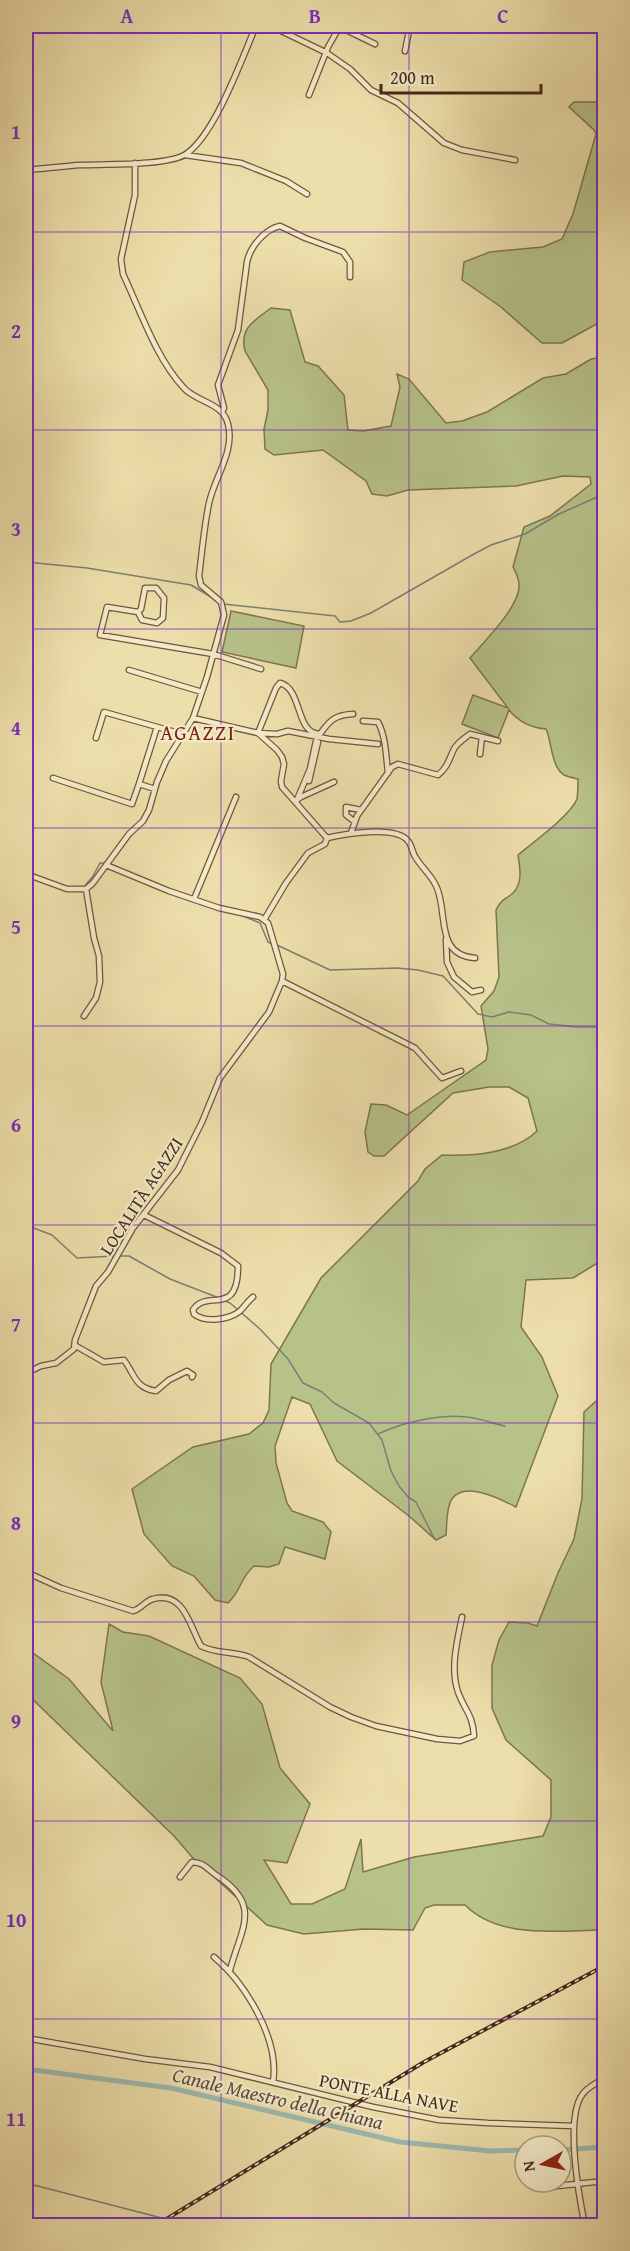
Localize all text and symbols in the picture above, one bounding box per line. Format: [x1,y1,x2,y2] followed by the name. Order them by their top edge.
[121,1,134,30] text: A
[309,1,321,30] text: B
[497,1,509,30] text: C
[381,57,542,95] scale bar
[390,64,435,91] text: 200 m
[11,117,21,146] text: 1
[11,316,21,345] text: 2
[11,514,21,543] text: 3
[11,713,21,742] text: 4
[160,717,236,748] district label: AGAZZI
[11,912,21,941] text: 5
[11,1110,21,1139] text: 6
[93,1132,189,1260] street label: LOCALITÀ AGAZZI
[11,1309,21,1338] text: 7
[11,1508,21,1537] text: 8
[11,1706,21,1735] text: 9
[6,1905,26,1934] text: 10
[170,2060,387,2137] water label: Canale Maestro della Chiana
[317,2066,461,2120] street label: PONTE ALLA NAVE
[6,2104,26,2133] text: 11
[513,2134,573,2194] north arrow
[515,2159,541,2174] text: N

